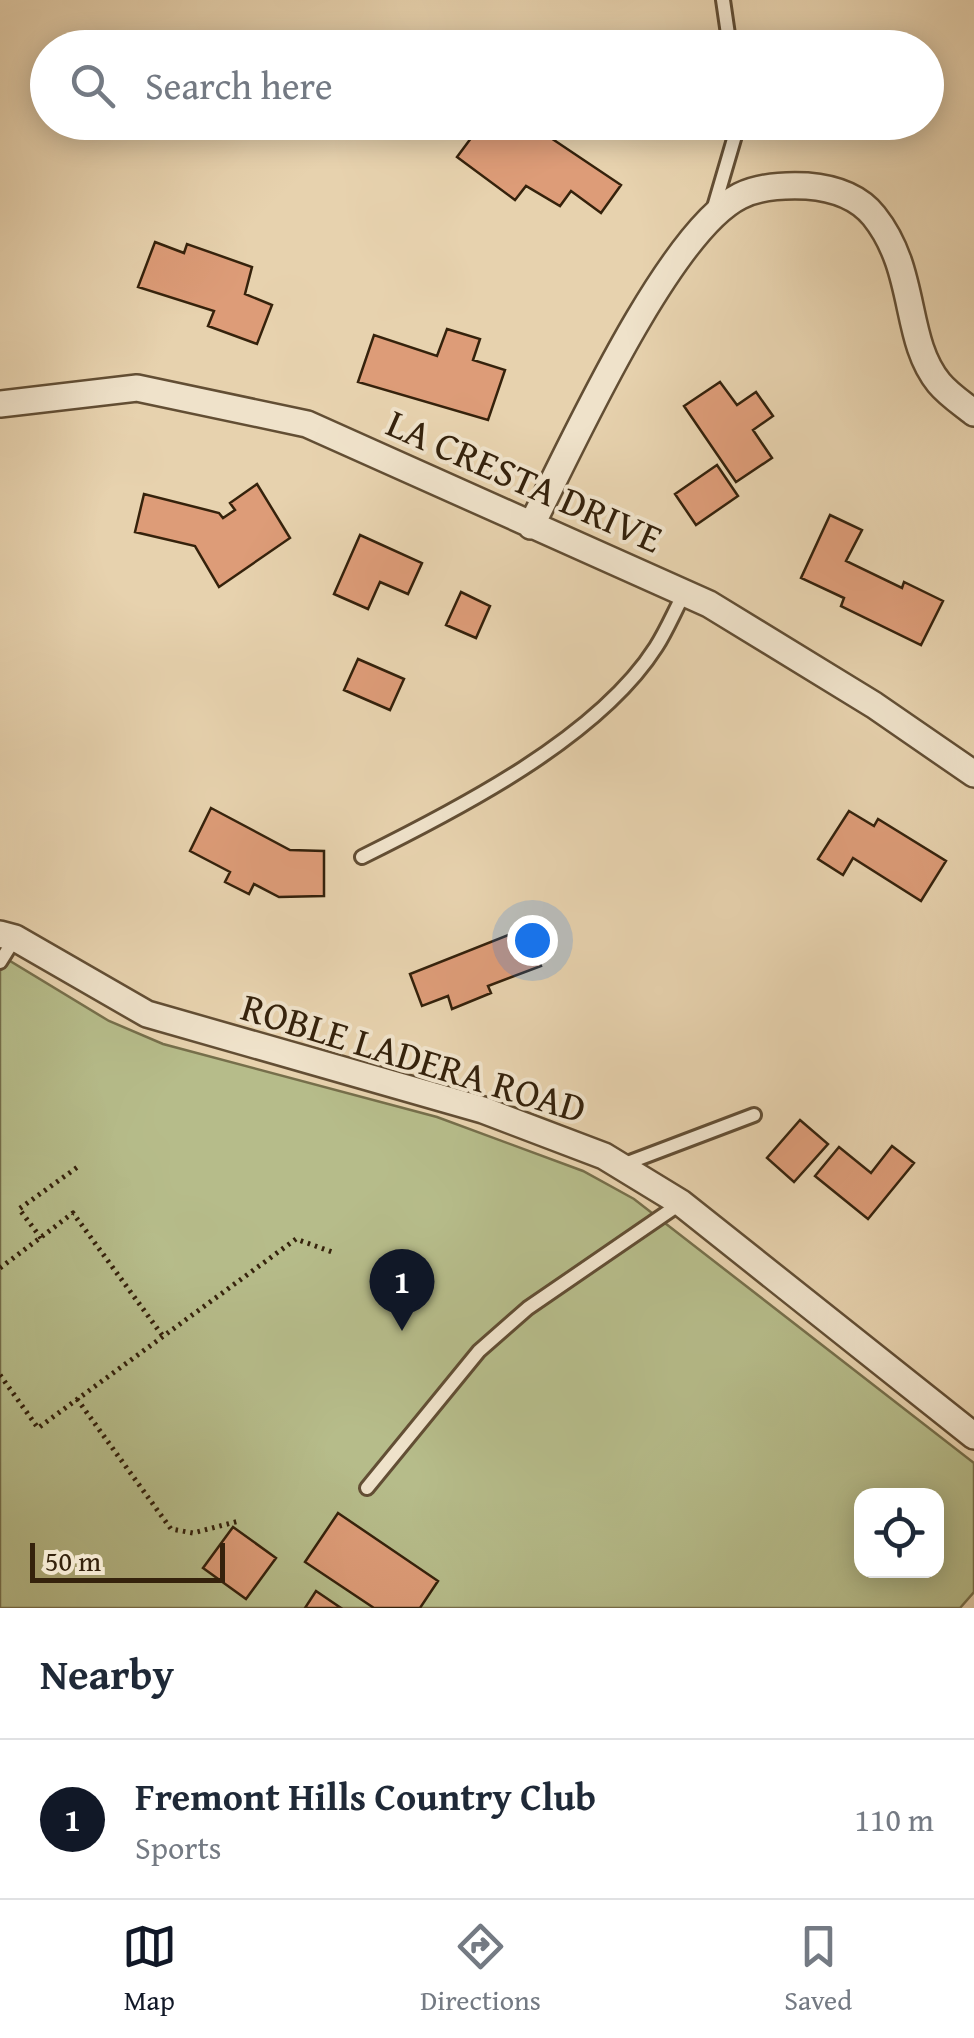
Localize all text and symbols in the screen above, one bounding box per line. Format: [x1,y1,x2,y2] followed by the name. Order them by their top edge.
[30,30,944,140] search box
[145,57,333,113] text: Search here
[65,58,120,113] icon: search
[378,393,672,567] street label: LA CRESTA DRIVE
[507,915,558,966] your location
[234,977,594,1137] street label: ROBLE LADERA ROAD
[370,1248,434,1331] pin: 1
[854,1488,944,1578] map controls
[854,1488,944,1578] button: locate
[30,1538,225,1582] scale bar
[45,1540,101,1581] text: 50 m
[40,1643,174,1704] text: Nearby
[135,1768,596,1824] text: Fremont Hills Country Club
[64,1796,81,1843] text: 1
[855,1796,934,1843] text: 110 m
[135,1824,221,1871] text: Sports
[122,1919,177,2020] tab: Map
[420,1919,541,2020] tab: Directions
[784,1919,852,2020] tab: Saved

